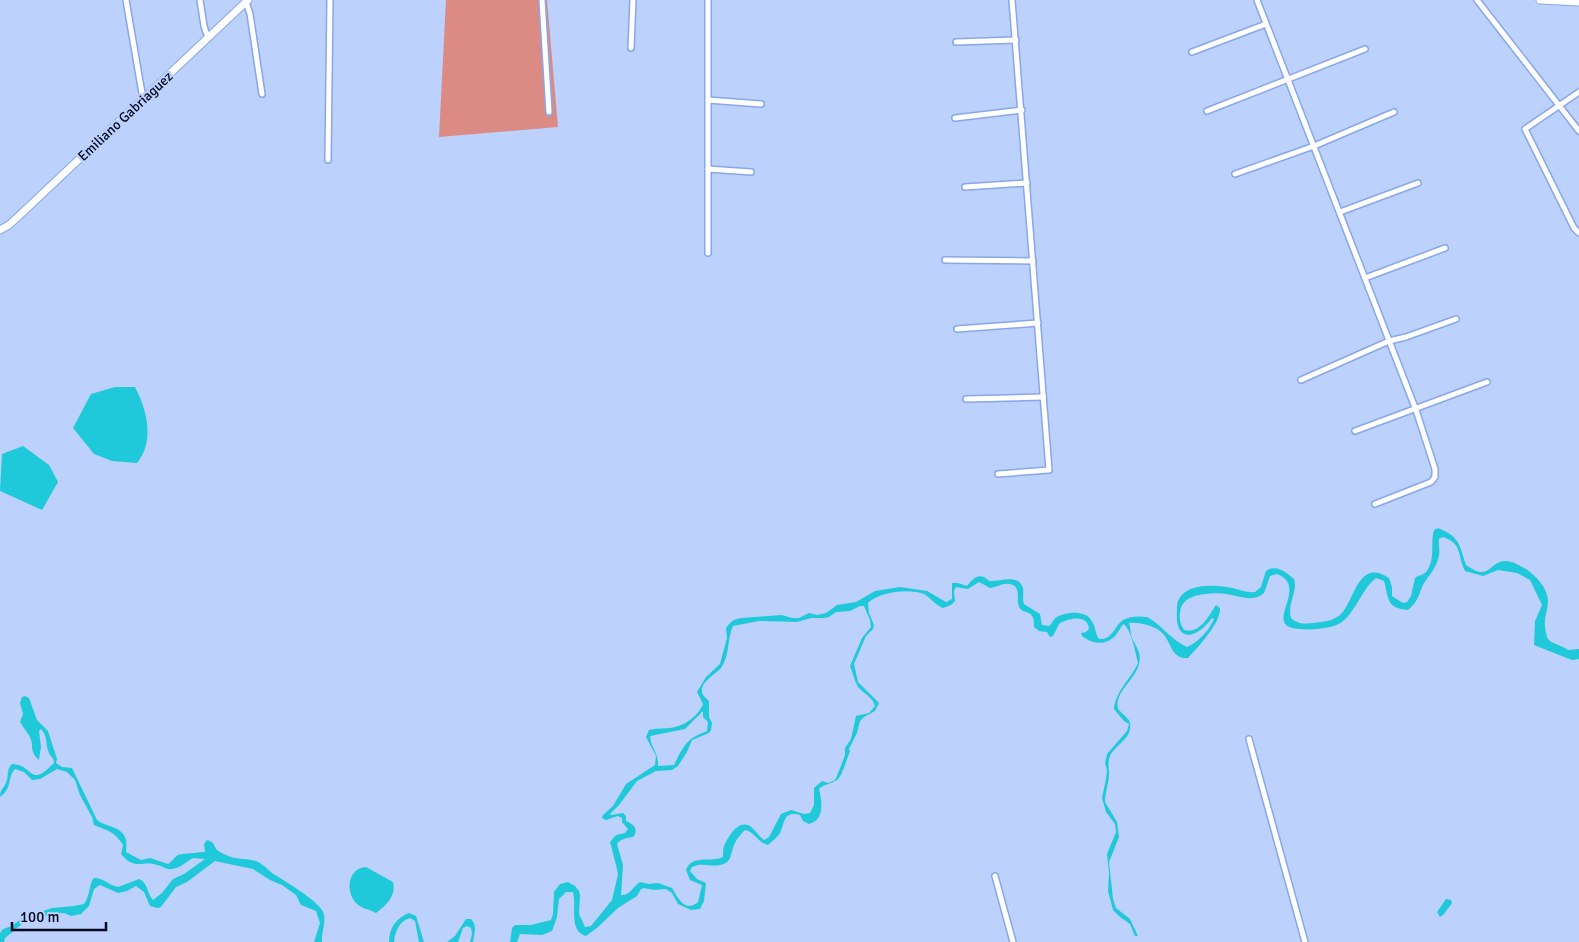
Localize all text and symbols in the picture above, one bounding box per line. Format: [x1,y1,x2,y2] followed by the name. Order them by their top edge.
[74,68,176,165] street label: Emiliano Gabriaguez
[12,900,106,932] scale bar
[20,908,60,926] text: 100 m

